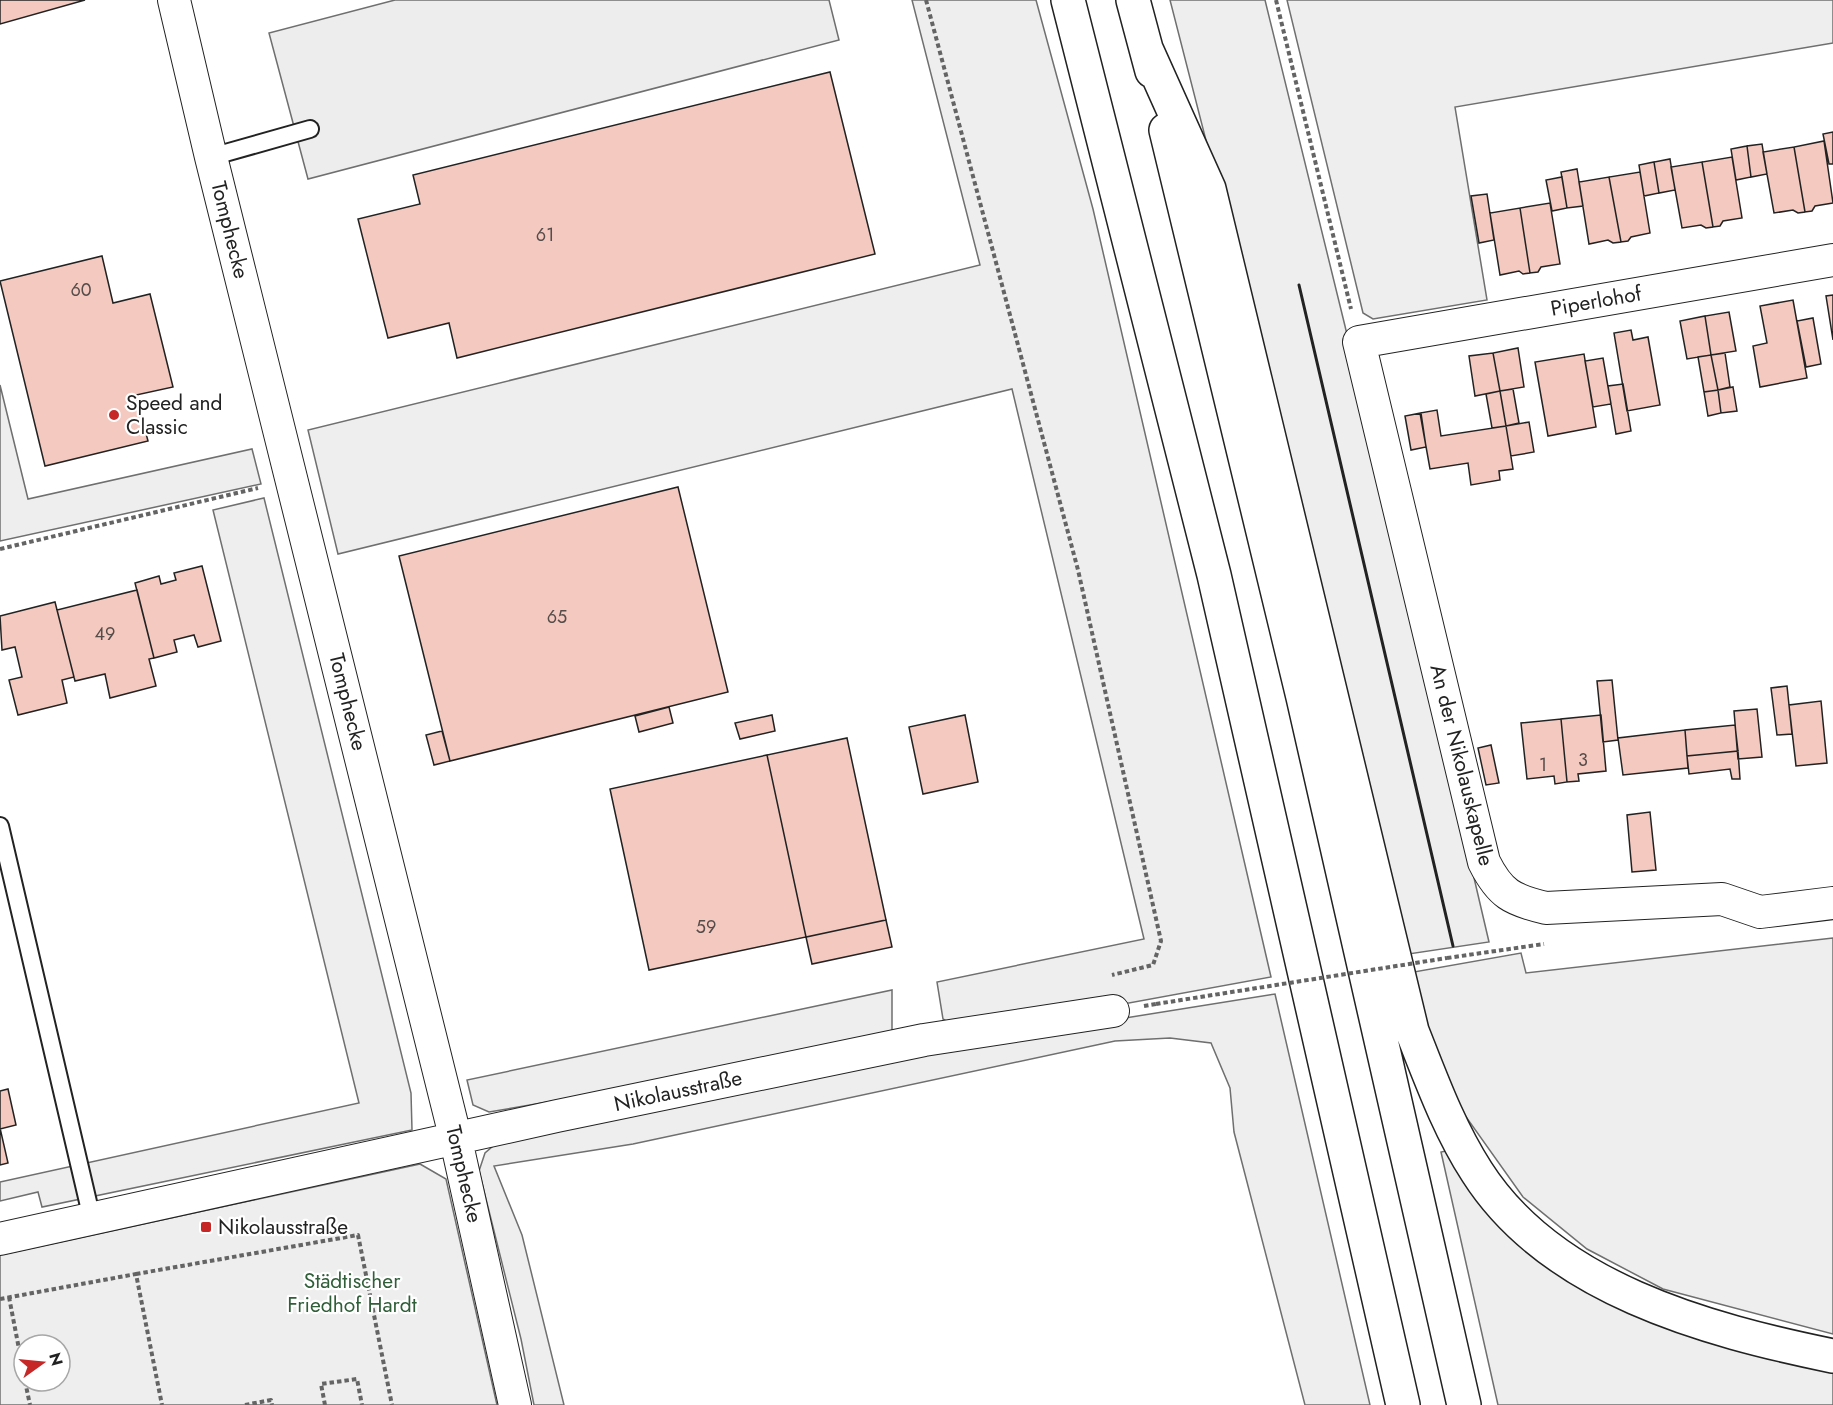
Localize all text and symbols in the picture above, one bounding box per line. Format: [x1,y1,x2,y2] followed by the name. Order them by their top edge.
[203,178,257,282] street label: Tomphecke
[536,222,554,248] house number: 61
[70,277,92,303] house number: 60
[1548,278,1645,324] street label: Piperlohof
[126,388,222,442] place label: Speed and Classic
[107,408,121,422] marker: Speed and Classic
[547,604,567,630] house number: 65
[95,621,115,647] house number: 49
[321,650,375,754] street label: Tomphecke
[1422,661,1502,869] street label: An der Nikolauskapelle
[1578,747,1588,773] house number: 3
[1539,752,1547,778] house number: 1
[696,914,716,940] house number: 59
[611,1063,745,1119] street label: Nikolausstraße
[438,1122,490,1226] street label: Tomphecke
[218,1212,348,1242] place label: Nikolausstraße
[199,1220,213,1234] marker: Nikolausstraße
[287,1266,417,1320] park label: Städtischer Friedhof Hardt
[12,1333,72,1393] north arrow
[43,1350,69,1368] text: N

